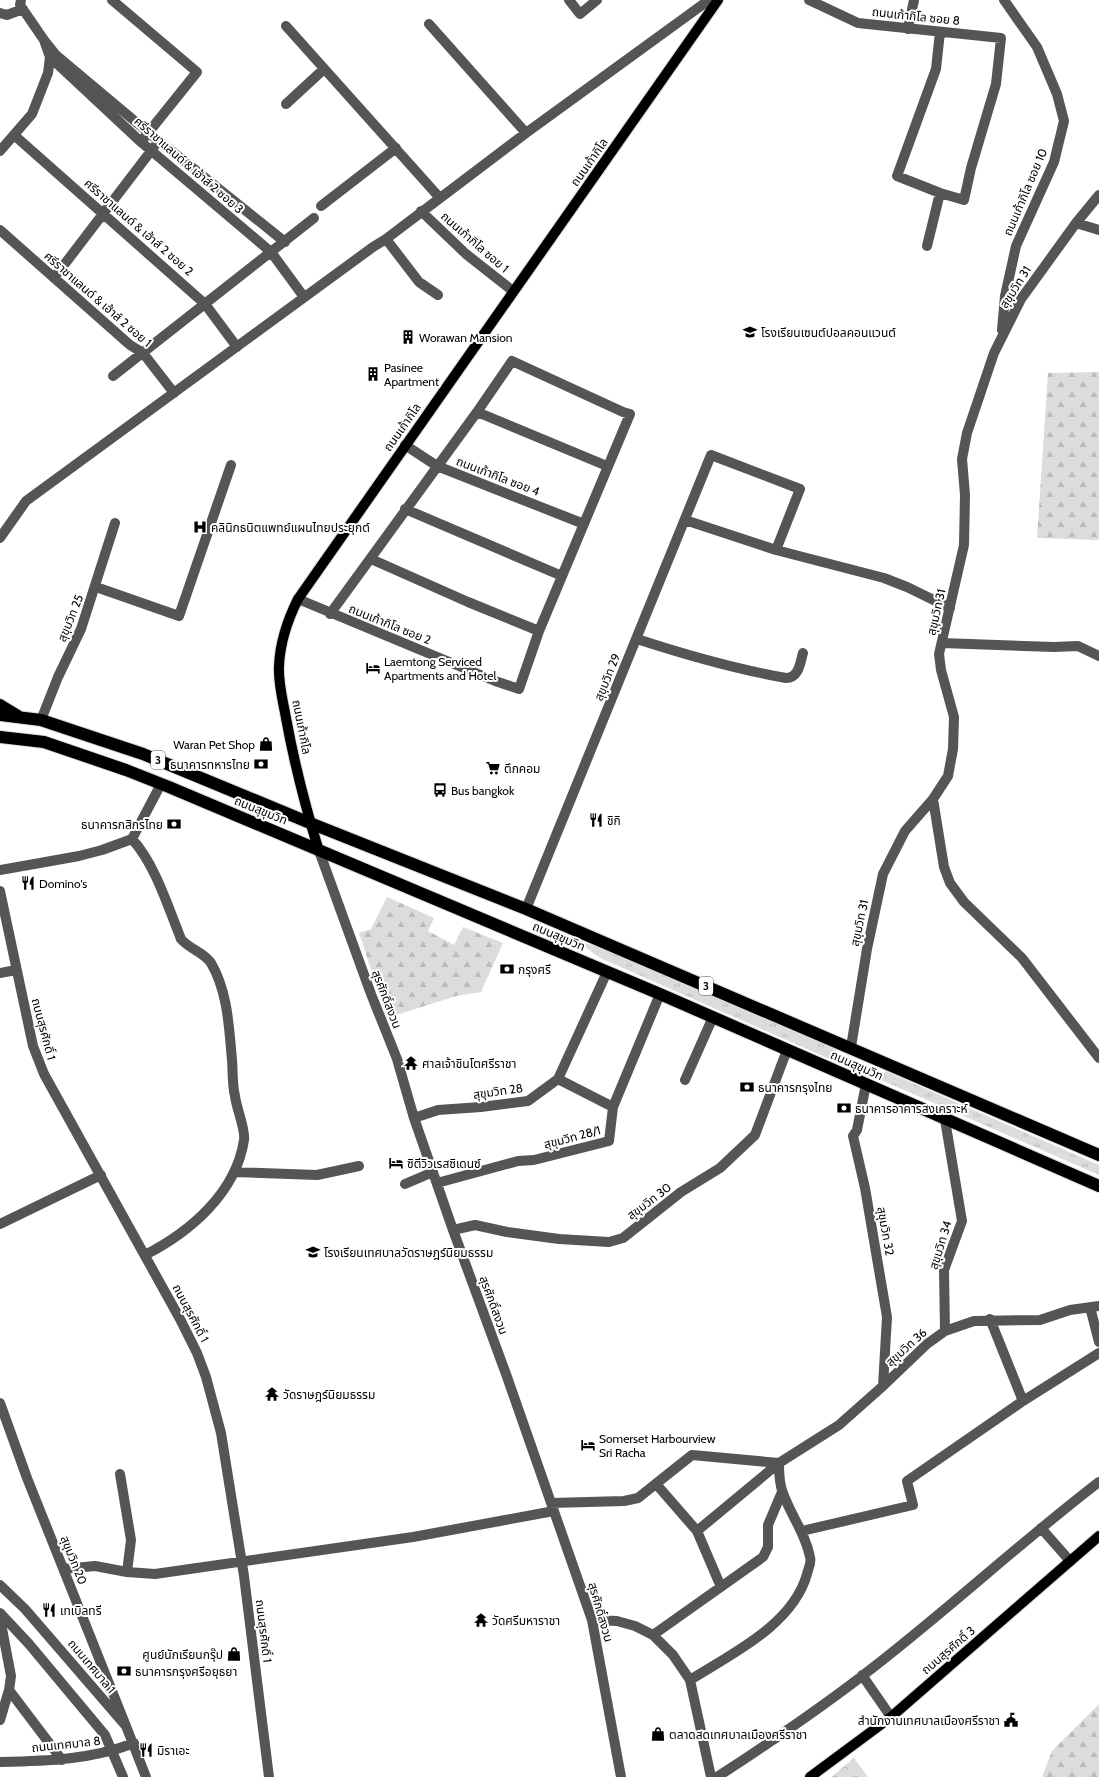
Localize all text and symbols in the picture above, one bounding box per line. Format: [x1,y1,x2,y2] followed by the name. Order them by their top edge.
[871,4,961,28] street label: ถนนเก้ากิโล ซอย 8
[131,113,247,217] street label: ศรีราชาแลนด์ & เฮ้าส์ 2 ซอย 3
[567,135,611,189] street label: ถนนเก้ากิโล
[1000,146,1050,238] street label: ถนนเก้ากิโล ซอย 10
[81,175,197,279] street label: ศรีราชาแลนด์ & เฮ้าส์ 2 ซอย 2
[438,208,512,276] street label: ถนนเก้ากิโล ซอย 1
[41,248,155,350] street label: ศรีราชาแลนด์ & เฮ้าส์ 2 ซอย 1
[996,263,1034,311] street label: สุขุมวิท 31
[742,324,758,340] school or university icon: โรงเรียนเซนต์ปอลคอนแวนต์
[761,325,896,340] place label: โรงเรียนเซนต์ปอลคอนแวนต์
[400,329,416,345] building icon: Worawan Mansion
[419,330,513,345] place label: Worawan Mansion
[384,360,439,389] place label: Pasinee Apartment
[365,366,381,382] building icon: Pasinee Apartment
[380,400,424,454] street label: ถนนเก้ากิโล
[454,453,542,499] street label: ถนนเก้ากิโล ซอย 4
[192,519,208,535] hospital icon: คลินิกธนิตแพทย์แผนไทยประยุกต์
[211,520,370,535] place label: คลินิกธนิตแพทย์แผนไทยประยุกต์
[923,587,949,637] street label: สุขุมวิท 31
[54,592,86,644] street label: สุขุมวิท 25
[347,601,433,647] street label: ถนนเก้ากิโล ซอย 2
[591,651,623,703] street label: สุขุมวิท 29
[384,654,496,683] place label: Laemtong Serviced Apartments and Hotel
[365,660,381,676] hotel icon: Laemtong Serviced Apartments and Hotel
[289,698,315,756] street label: ถนนเก้ากิโล
[258,736,274,752] shop icon: Waran Pet Shop
[173,737,255,752] place label: Waran Pet Shop
[151,751,165,769] road number: 3
[253,756,269,772] bank icon: ธนาคารทหารไทย
[170,757,250,772] place label: ธนาคารทหารไทย
[485,760,501,776] supermarket icon: ตึกคอม
[504,761,540,776] place label: ตึกคอม
[432,782,448,798] bus stop icon: Bus bangkok
[451,783,515,798] place label: Bus bangkok
[232,793,290,827] street label: ถนนสุขุมวิท
[588,812,604,828] restaurant icon: ชิกิ
[607,813,621,828] place label: ชิกิ
[166,816,182,832] bank icon: ธนาคารกสิกรไทย
[81,817,163,832] place label: ธนาคารกสิกรไทย
[20,875,36,891] restaurant icon: Domino's
[39,876,87,891] place label: Domino's
[847,898,871,948] street label: สุขุมวิท 31
[530,918,588,954] street label: ถนนสุขุมวิท
[499,961,515,977] bank icon: กรุงศรี
[518,962,551,977] place label: กรุงศรี
[369,968,405,1030] street label: สุรศักดิ์สงวน
[699,977,713,995] road number: 3
[29,996,59,1062] street label: ถนนสุรศักดิ์ 1
[828,1047,886,1083] street label: ถนนสุขุมวิท
[403,1055,419,1071] temple icon: ศาลเจ้าชินโตศรีราชา
[422,1056,516,1071] place label: ศาลเจ้าชินโตศรีราชา
[739,1079,755,1095] bank icon: ธนาคารกรุงไทย
[472,1080,524,1102] street label: สุขุมวิท 28
[758,1080,832,1095] place label: ธนาคารกรุงไทย
[836,1100,852,1116] bank icon: ธนาคารอาคารสงเคราะห์
[855,1101,968,1116] place label: ธนาคารอาคารสงเคราะห์
[542,1122,602,1152] street label: สุขุมวิท 28/1
[388,1155,404,1171] hotel icon: ซิตีวิวเรสซิเดนซ์
[407,1156,481,1171] place label: ซิตีวิวเรสซิเดนซ์
[624,1179,674,1223] street label: สุขุมวิท 30
[874,1205,898,1257] street label: สุขุมวิท 32
[925,1219,955,1271] street label: สุขุมวิท 34
[305,1244,321,1260] school or university icon: โรงเรียนเทศบาลวัดราษฎร์นิยมธรรม
[324,1245,493,1260] place label: โรงเรียนเทศบาลวัดราษฎร์นิยมธรรม
[476,1274,512,1336] street label: สุรศักดิ์สงวน
[169,1281,213,1345] street label: ถนนสุรศักดิ์ 1
[882,1325,930,1369] street label: สุขุมวิท 36
[264,1386,280,1402] temple icon: วัดราษฎร์นิยมธรรม
[283,1387,375,1402] place label: วัดราษฎร์นิยมธรรม
[599,1431,716,1460] place label: Somerset Harbourview Sri Racha
[580,1437,596,1453] hotel icon: Somerset Harbourview Sri Racha
[57,1533,91,1587] street label: สุขุมวิท 20
[585,1580,617,1644] street label: สุรศักดิ์สงวน
[253,1599,275,1663] street label: ถนนสุรศักดิ์ 1
[41,1602,57,1618] restaurant icon: เทเบิลทรี
[60,1603,102,1618] place label: เทเบิลทรี
[473,1612,489,1628] temple icon: วัดศรีมหาราชา
[492,1613,560,1628] place label: วัดศรีมหาราชา
[918,1623,978,1677] street label: ถนนสุรศักดิ์ 3
[65,1636,119,1696] street label: ถนนเทศบาล 1
[226,1646,242,1662] shop icon: ศูนย์นักเรียนกรุ๊ป
[142,1647,223,1662] place label: ศูนย์นักเรียนกรุ๊ป
[116,1663,132,1679] bank icon: ธนาคารกรุงศรีอยุธยา
[135,1664,237,1679] place label: ธนาคารกรุงศรีอยุธยา
[1003,1712,1019,1728] public building icon: สำนักงานเทศบาลเมืองศรีราชา
[858,1713,1000,1728] place label: สำนักงานเทศบาลเมืองศรีราชา
[650,1726,666,1742] shop icon: ตลาดสดเทศบาลเมืองศรีราชา
[669,1727,807,1742] place label: ตลาดสดเทศบาลเมืองศรีราชา
[31,1733,101,1755] street label: ถนนเทศบาล 8
[138,1742,154,1758] restaurant icon: มิราเอะ
[157,1743,189,1758] place label: มิราเอะ

